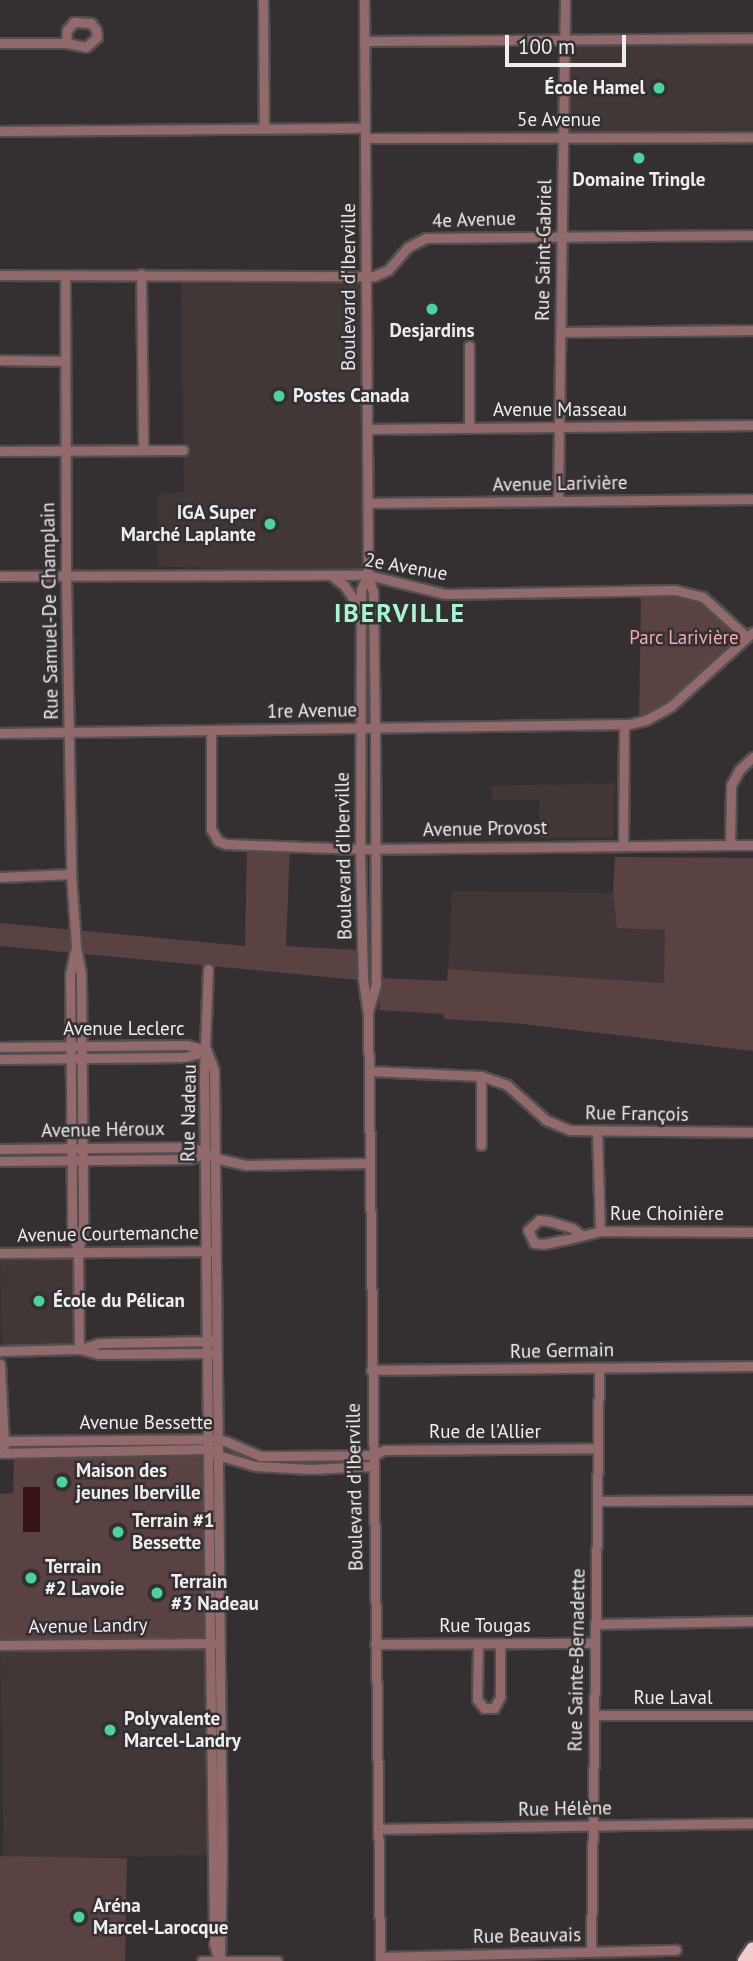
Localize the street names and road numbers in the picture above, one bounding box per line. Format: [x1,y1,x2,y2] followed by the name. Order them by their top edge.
[517,109,601,131] street label: 5e Avenue
[531,179,557,321] street label: Rue Saint-Gabriel
[338,203,360,371] street label: Boulevard d'Iberville
[431,207,517,233] street label: 4e Avenue
[493,399,627,421] street label: Avenue Masseau
[492,471,628,497] street label: Avenue Larivière
[37,502,63,720] street label: Rue Samuel-De Champlain
[362,548,450,586] street label: 2e Avenue
[266,699,358,723] street label: 1re Avenue
[331,772,357,940] street label: Boulevard d'Iberville
[423,817,547,841] street label: Avenue Provost
[63,1018,185,1040] street label: Avenue Leclerc
[177,1064,201,1162] street label: Rue Nadeau
[585,1102,689,1126] street label: Rue François
[41,1118,165,1142] street label: Avenue Héroux
[610,1203,724,1225] street label: Rue Choinière
[17,1221,199,1247] street label: Avenue Courtemanche
[510,1339,614,1363] street label: Rue Germain
[342,1403,368,1571] street label: Boulevard d'Iberville
[79,1412,213,1434] street label: Avenue Bessette
[429,1421,541,1443] street label: Rue de l'Allier
[564,1568,590,1752] street label: Rue Sainte-Bernadette
[28,1614,148,1638] street label: Avenue Landry
[439,1615,531,1637] street label: Rue Tougas
[633,1687,713,1709] street label: Rue Laval
[518,1797,612,1821] street label: Rue Hélène
[473,1924,581,1948] street label: Rue Beauvais

